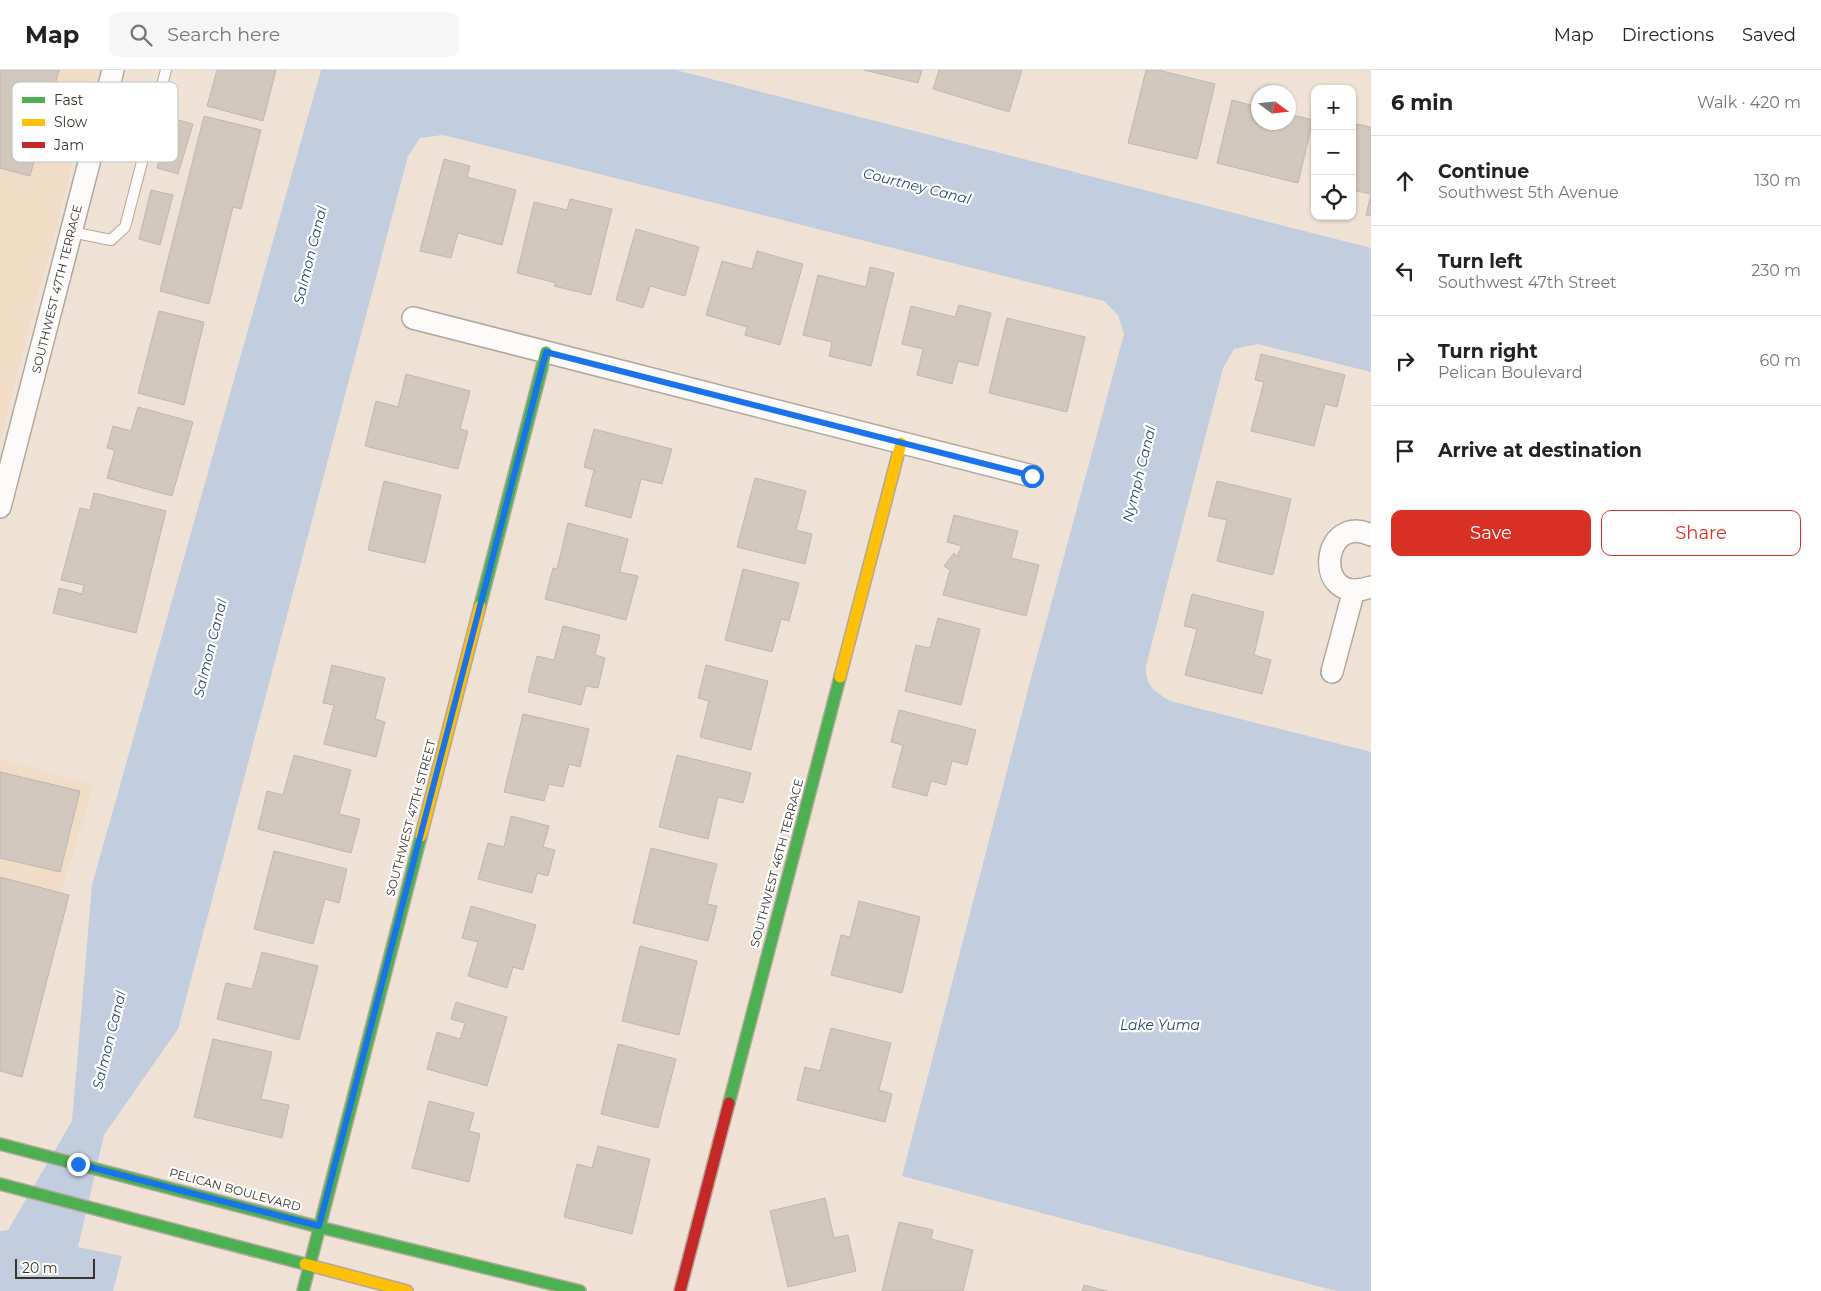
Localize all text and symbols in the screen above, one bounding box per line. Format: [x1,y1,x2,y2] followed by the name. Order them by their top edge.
[109,12,459,57] search box
[25,20,79,49] text: Map
[127,21,155,49] icon: search
[167,23,280,46] text: Search here
[1554,24,1594,46] text: Map
[1622,24,1714,46] text: Directions
[1742,24,1796,46] text: Saved
[12,82,178,162] legend
[1251,85,1296,130] north arrow
[1311,85,1356,220] map controls
[1311,85,1356,130] button: +
[1391,90,1453,115] text: 6 min
[54,91,84,109] text: Fast
[1697,93,1801,112] text: Walk · 420 m
[54,113,88,131] text: Slow
[1311,130,1356,175] button: −
[53,136,84,154] text: Jam
[1438,160,1529,183] text: Continue
[861,164,973,208] water label: Courtney Canal
[1391,167,1419,195] icon: ahead
[1754,171,1801,190] text: 130 m
[1311,175,1356,220] button: locate
[1438,183,1619,202] text: Southwest 5th Avenue
[28,203,85,375] street label: SOUTHWEST 47TH TERRACE
[289,204,331,306] water label: Salmon Canal
[1438,250,1523,273] text: Turn left
[1391,257,1419,285] icon: left
[1751,261,1801,280] text: 230 m
[1438,273,1617,292] text: Southwest 47th Street
[1438,340,1538,363] text: Turn right
[1391,347,1419,375] icon: right
[1759,351,1801,370] text: 60 m
[1438,363,1583,382] text: Pelican Boulevard
[1118,424,1160,524] water label: Nymph Canal
[1391,437,1419,465] icon: arrive
[1438,439,1642,462] text: Arrive at destination
[1021,465,1044,488] route start
[1391,510,1591,556] button: Save
[1601,510,1801,556] button: Share
[189,597,231,699] water label: Salmon Canal
[382,738,439,898] street label: SOUTHWEST 47TH STREET
[747,777,806,949] street label: SOUTHWEST 46TH TERRACE
[88,989,130,1091] water label: Salmon Canal
[1120,1016,1200,1034] water label: Lake Yuma
[67,1153,90,1176] route end
[168,1165,303,1214] street label: PELICAN BOULEVARD
[15,1256,95,1279] scale bar
[22,1259,58,1277] text: 20 m

